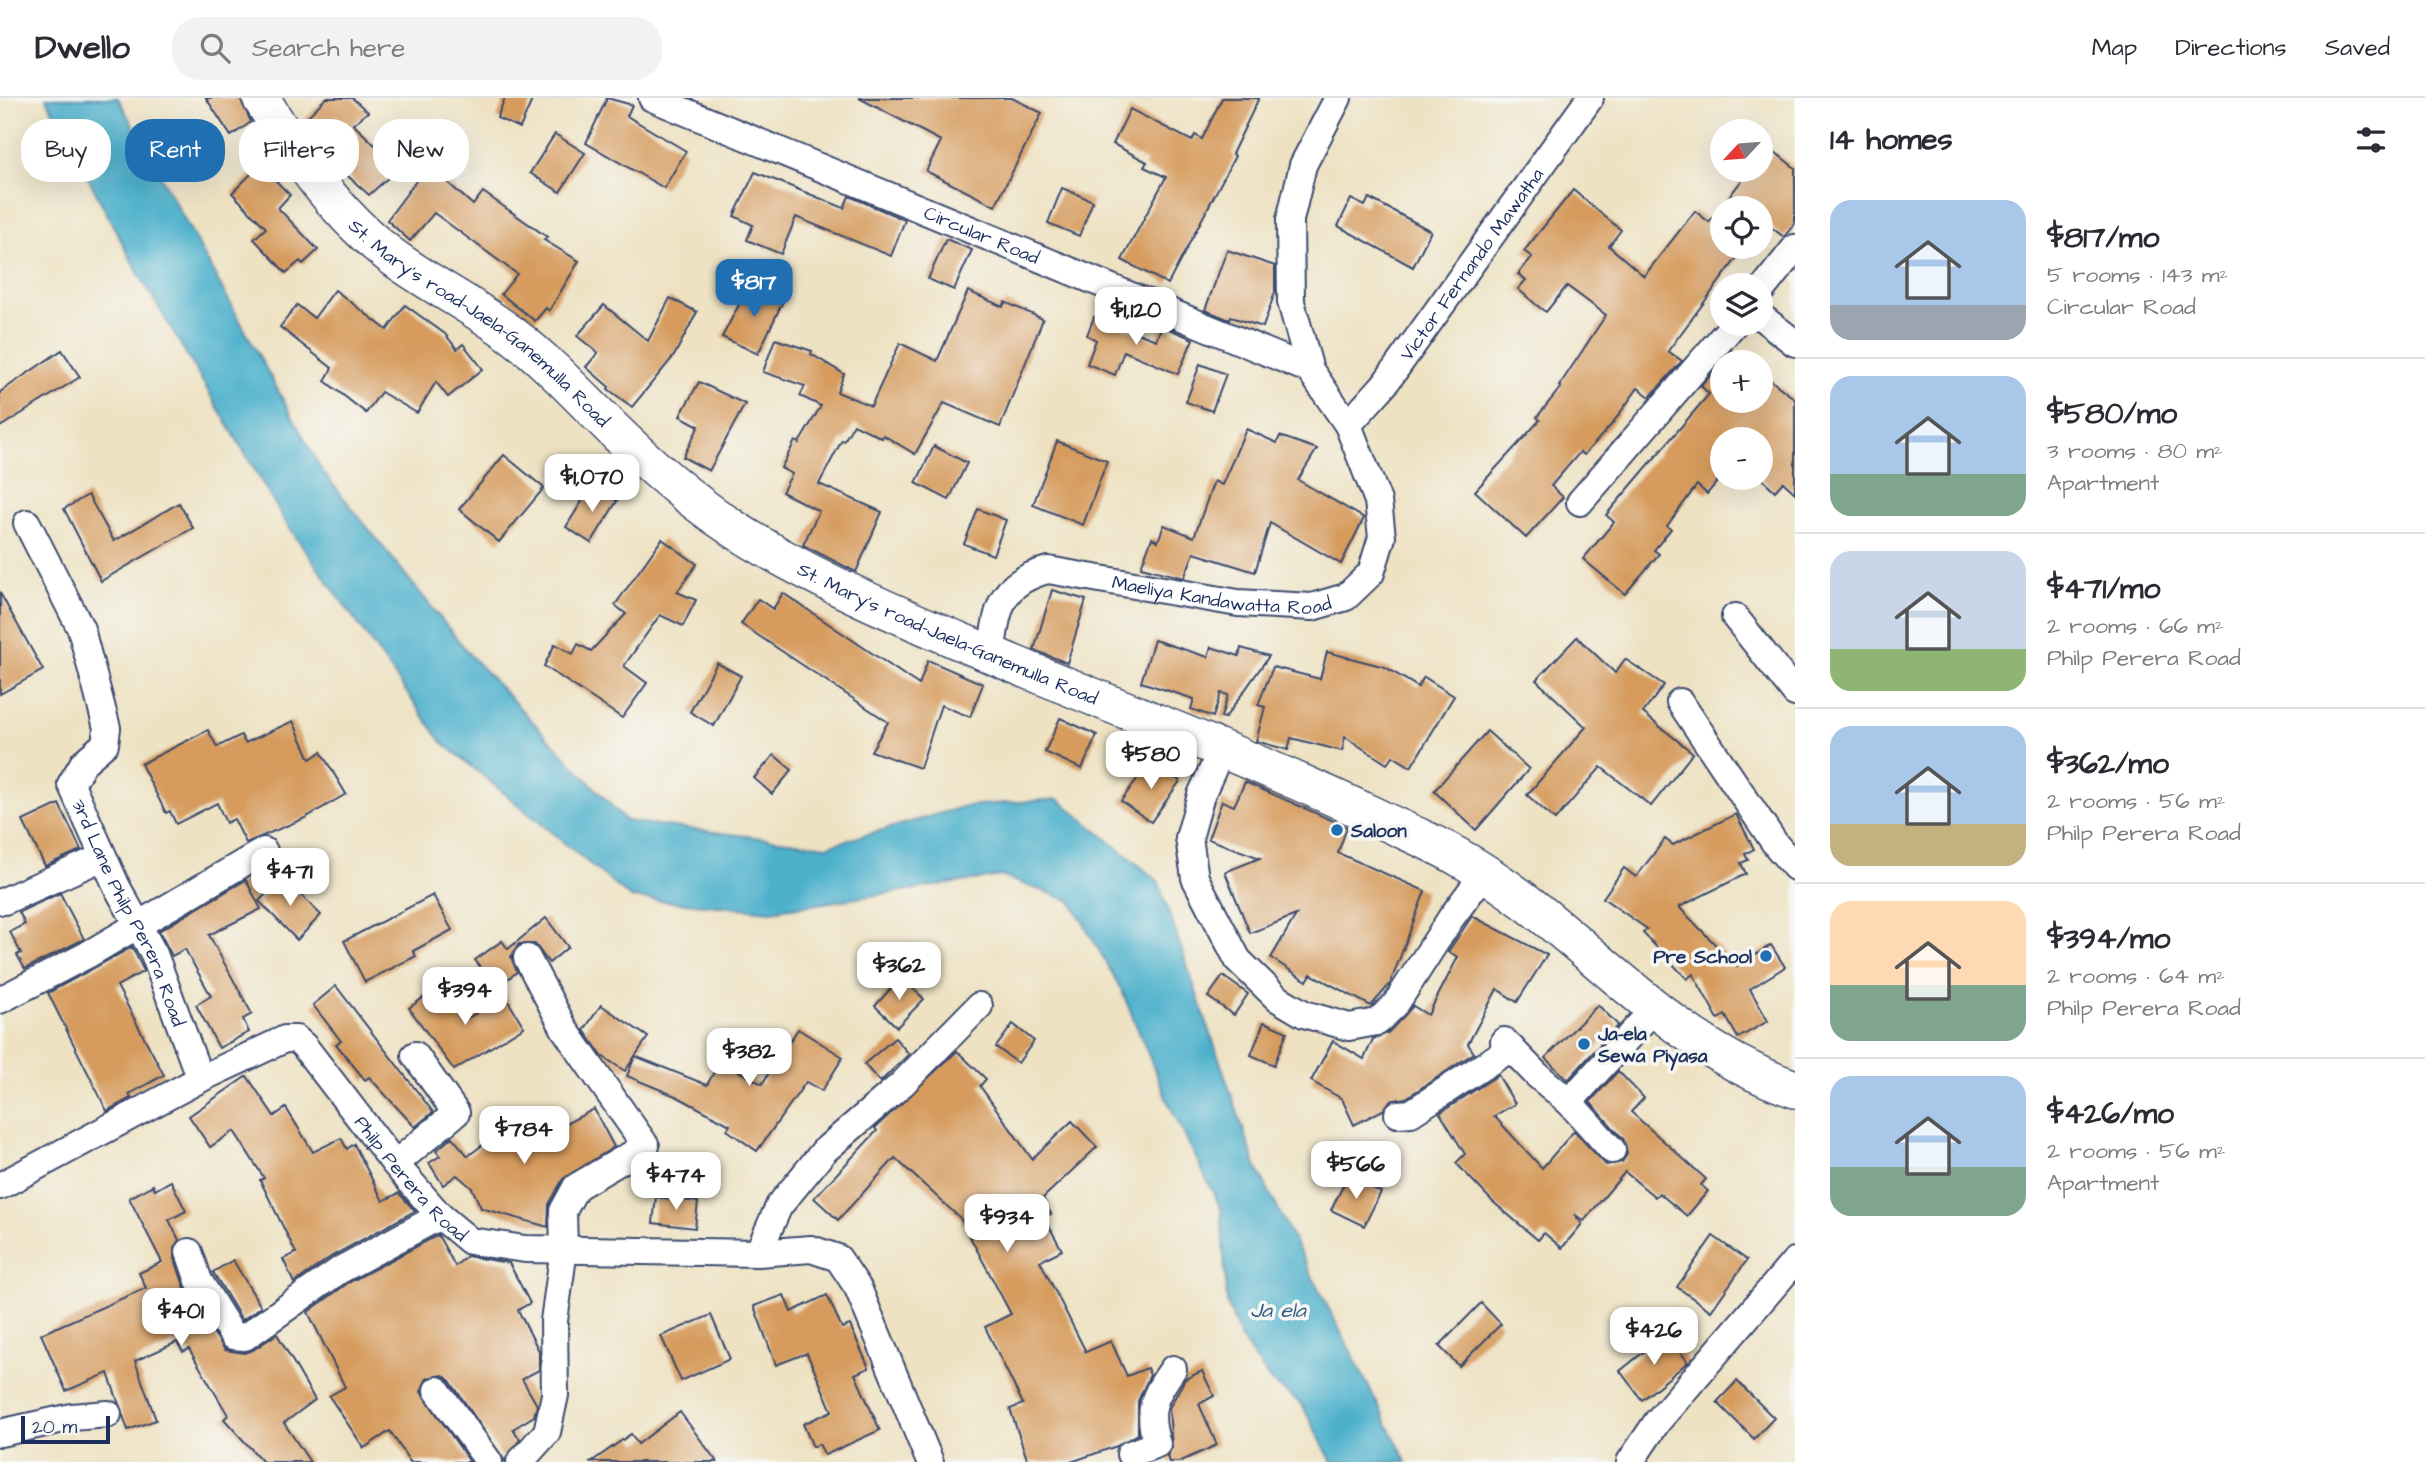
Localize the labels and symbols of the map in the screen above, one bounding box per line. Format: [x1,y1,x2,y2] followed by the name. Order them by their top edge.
[1710,119,1773,182] north arrow
[1394,163,1551,366] street label: Victor Fernando Mawatha
[919,200,1044,272] street label: Circular Road
[342,213,615,434] street label: St. Mary's road-Jaela-Ganemulla Road
[713,260,795,319] pin: $817
[1079,288,1193,347] pin: $1,120
[535,454,649,514] pin: $1,070
[792,556,1102,712] street label: St. Mary's road-Jaela-Ganemulla Road
[1110,569,1335,622] street label: Maeliya Kandawatta Road
[1110,732,1192,791] pin: $580
[64,795,192,1031] street label: 3rd Lane Philp Perera Road
[1350,818,1407,845] place label: Saloon
[1329,822,1345,838] marker: Saloon
[249,848,331,908] pin: $471
[858,942,940,1002] pin: $362
[1654,944,1752,971] place label: Pre School
[1758,948,1774,964] marker: Pre School
[424,968,506,1027] pin: $394
[1597,1021,1708,1071] place label: Ja-ela Sewa Piyasa
[708,1028,790,1088] pin: $382
[1576,1036,1592,1052] marker: Ja-ela Sewa Piyasa
[483,1107,565,1166] pin: $784
[347,1110,473,1249] street label: Philp Perera Road
[1315,1142,1397,1201] pin: $566
[635,1152,717,1212] pin: $474
[966,1194,1048,1254] pin: $934
[140,1288,222,1348] pin: $401
[1250,1296,1307,1325] water label: Ja ela
[1613,1308,1695,1367] pin: $426
[21,1413,110,1445] scale bar

